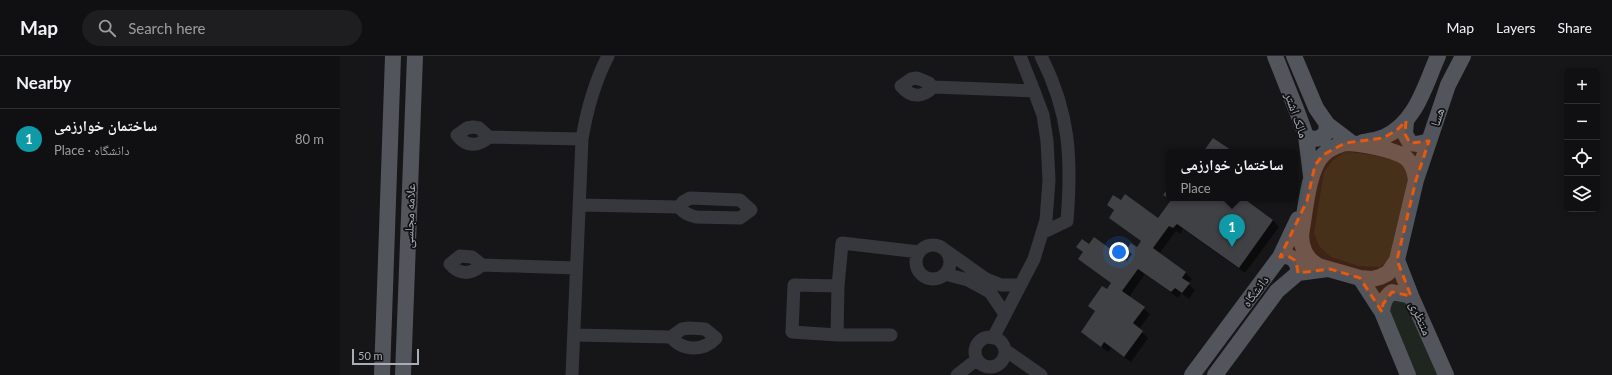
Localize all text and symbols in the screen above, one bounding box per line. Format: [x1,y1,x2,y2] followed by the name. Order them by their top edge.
[82,10,362,46] search box
[20,16,58,39] text: Map
[96,17,118,39] icon: search
[128,19,206,37] text: Search here
[1446,19,1474,36] text: Map
[1496,19,1536,36] text: Layers
[1558,19,1592,36] text: Share
[1564,68,1600,212] map controls
[1564,68,1600,104] button: +
[16,72,71,93] text: Nearby
[1281,89,1312,140] street label: مالک اشتر
[1564,104,1600,140] button: −
[1426,106,1448,128] street label: هسا
[54,116,157,134] text: ساختمان خوارزمی
[25,131,33,147] text: 1
[295,131,324,147] text: 80 m
[1564,140,1600,176] button: locate
[54,142,130,158] text: Place · دانشگاه
[1166,149,1298,201] popup
[1180,155,1284,173] text: ساختمان خوارزمی
[1564,176,1600,212] button: layers
[1180,180,1211,196] text: Place
[400,183,419,249] street label: علامه مجلسی
[1219,214,1245,247] pin: 1
[1109,242,1129,262] your location
[1238,272,1272,310] street label: دانشگاه
[1405,298,1436,338] street label: منتظری
[352,347,419,366] scale bar
[358,349,383,362] text: 50 m

